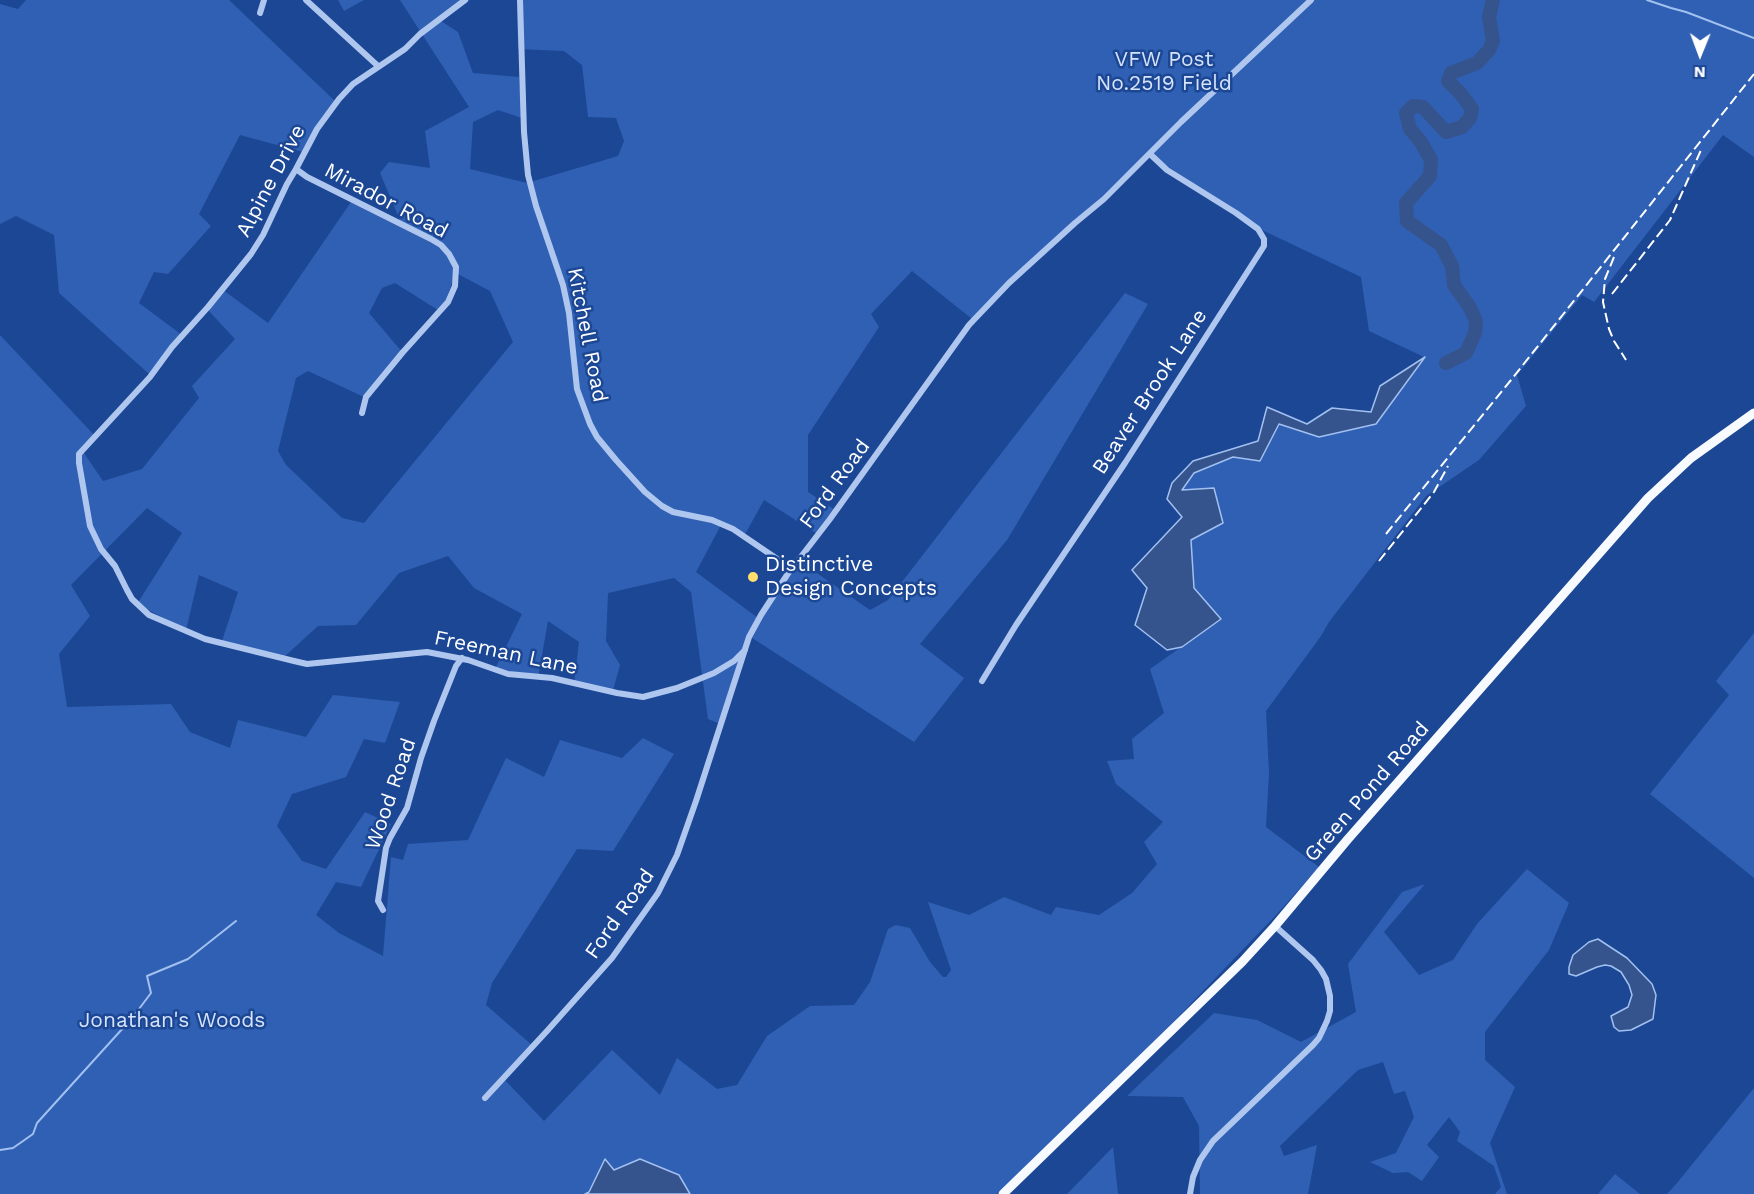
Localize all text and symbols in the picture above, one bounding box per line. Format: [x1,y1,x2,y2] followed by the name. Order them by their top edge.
[1670,24,1730,84] north arrow
[1096,47,1232,97] park label: VFW Post No.2519 Field
[1694,63,1706,82] text: N
[231,121,311,241] street label: Alpine Drive
[320,158,452,244] street label: Mirador Road
[562,266,612,404] street label: Kitchell Road
[1087,305,1213,479] street label: Beaver Brook Lane
[794,434,876,534] street label: Ford Road
[765,552,937,602] place label: Distinctive Design Concepts
[746,570,760,584] marker: Distinctive Design Concepts
[432,625,580,681] street label: Freeman Lane
[1299,717,1435,867] street label: Green Pond Road
[360,735,422,853] street label: Wood Road
[580,864,660,964] street label: Ford Road
[79,1008,265,1034] park label: Jonathan's Woods

